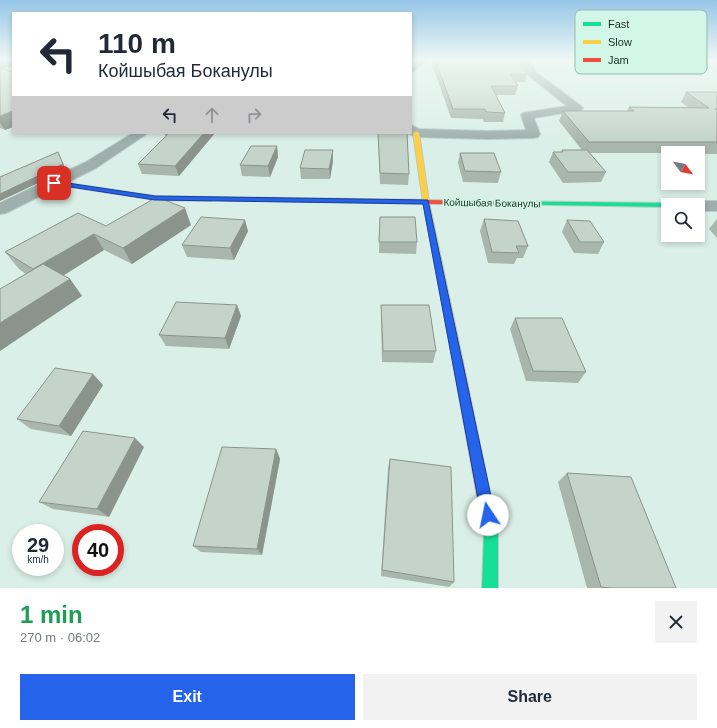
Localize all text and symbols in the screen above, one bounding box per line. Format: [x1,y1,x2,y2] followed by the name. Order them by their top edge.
[575,10,707,74] legend
[608,18,629,30] text: Fast
[32,28,84,80] icon: left
[98,28,176,59] text: 110 m
[608,36,632,48] text: Slow
[608,54,629,66] text: Jam
[98,61,273,81] text: Койшыбая Боканулы
[159,104,181,126] icon: left
[201,104,223,126] icon: ahead
[243,104,265,126] icon: right
[661,146,705,190] north arrow
[661,146,705,242] map controls
[37,166,71,200] pin
[43,172,65,194] icon: arrive
[443,197,541,209] street label: Койшыбая Боканулы
[661,198,705,242] button: search
[467,494,509,536] position arrow
[72,524,124,576] speed limit sign: 40
[27,534,49,556] text: 29
[27,554,49,565] text: km/h
[20,601,83,628] text: 1 min
[655,601,697,643] button: close
[20,630,100,645] text: 270 m · 06:02
[20,674,355,720] button: Exit
[363,674,697,720] button: Share

